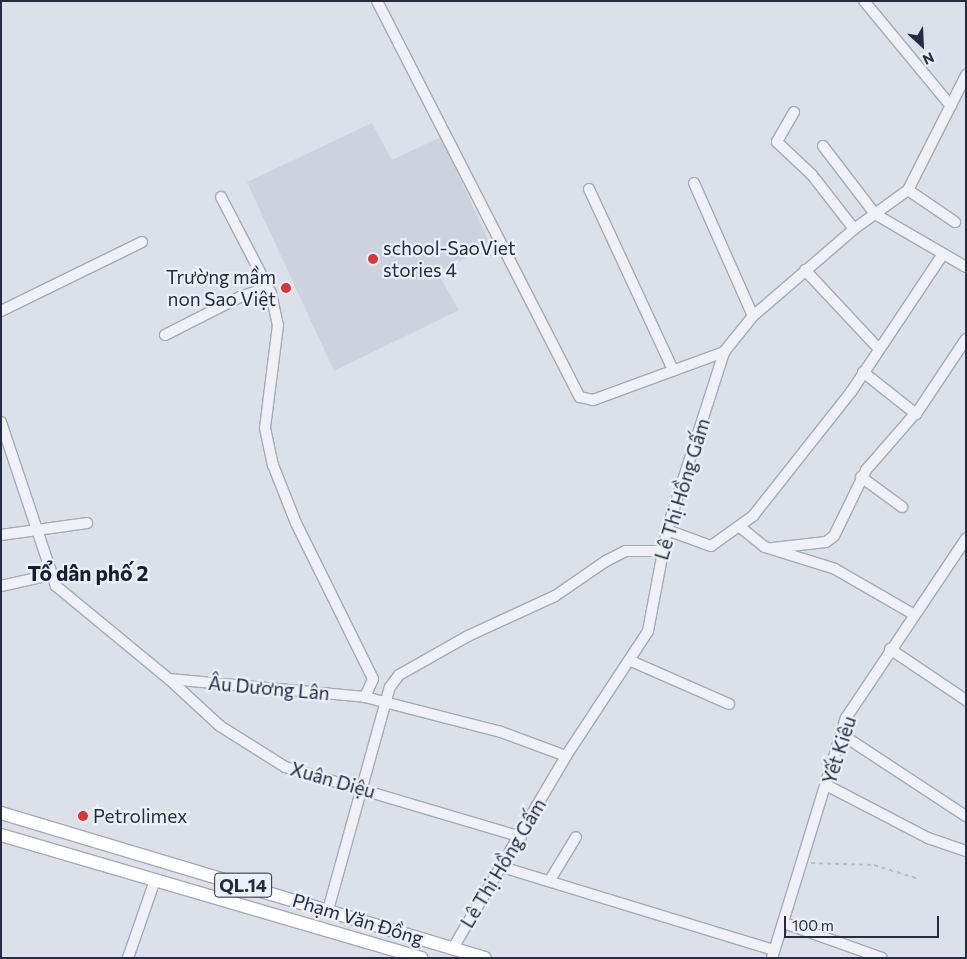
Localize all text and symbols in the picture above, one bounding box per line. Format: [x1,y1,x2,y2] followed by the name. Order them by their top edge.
[897,20,947,70] north arrow
[920,49,937,69] text: N
[383,237,516,281] place label: school-SaoViet stories 4
[367,253,379,265] marker: school-SaoViet stories 4
[166,266,276,310] place label: Trường mầm non Sao Việt
[280,282,292,294] marker: Trường mầm non Sao Việt
[650,415,714,563] street label: Lê Thị Hồng Gấm
[27,560,149,586] district label: Tổ dân phố 2
[207,671,331,705] street label: Âu Dương Lân
[817,713,861,787] street label: Yết Kiêu
[288,757,378,803] street label: Xuân Diệu
[455,794,551,932] street label: Lê Thị Hồng Gấm
[93,805,187,827] place label: Petrolimex
[77,810,89,822] marker: Petrolimex
[213,870,273,900] road number: QL.14
[290,888,426,950] street label: Phạm Văn Đồng
[787,906,942,938] scale bar
[792,916,834,934] text: 100 m

